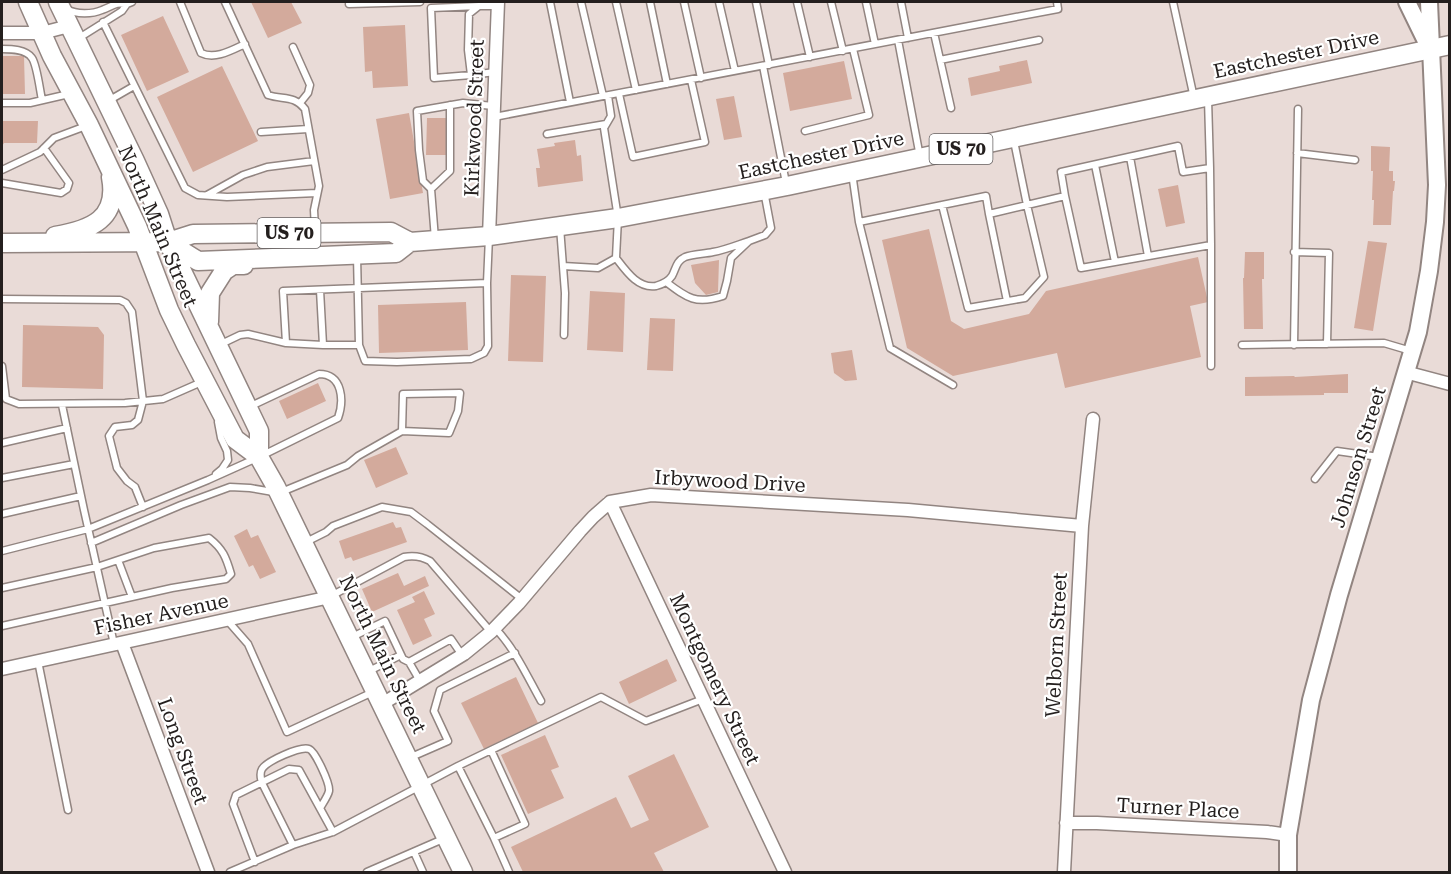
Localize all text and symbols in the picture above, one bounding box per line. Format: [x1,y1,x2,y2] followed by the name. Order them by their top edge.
[1211,25,1381,83] street label: Eastchester Drive
[459,38,489,197] street label: Kirkwood Street
[736,126,906,184] street label: Eastchester Drive
[930,134,992,164] road number: US 70
[113,141,203,311] street label: North Main Street
[258,218,320,248] road number: US 70
[1325,383,1391,530] street label: Johnson Street
[654,465,806,497] street label: Irbywood Drive
[334,571,432,738] street label: North Main Street
[1040,571,1072,718] street label: Welborn Street
[92,588,230,640] street label: Fisher Avenue
[665,589,766,769] street label: Montgomery Street
[153,695,214,808] street label: Long Street
[1116,793,1240,823] street label: Turner Place

